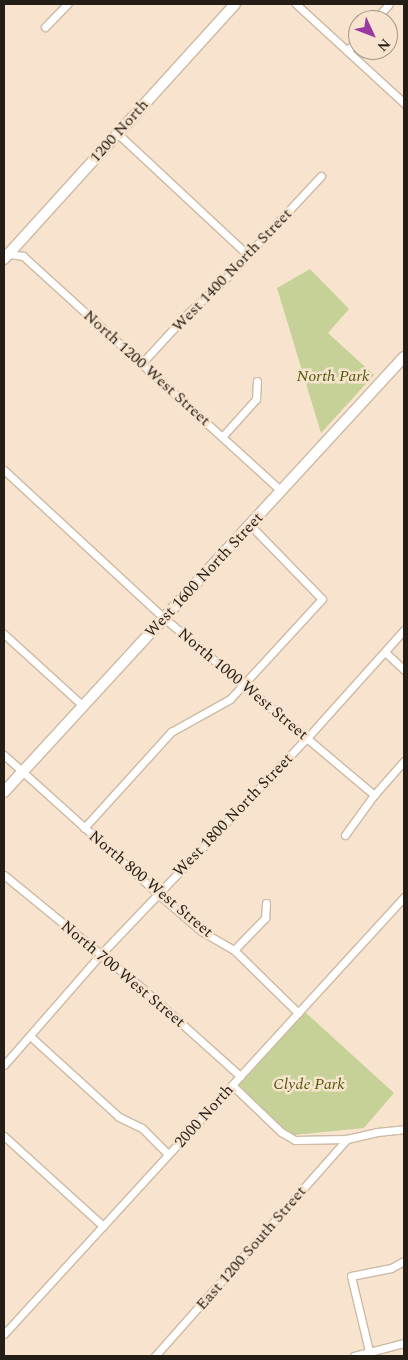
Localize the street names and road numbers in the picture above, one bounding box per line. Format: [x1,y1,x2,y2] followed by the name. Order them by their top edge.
[86,95,152,167] street label: 1200 North
[168,204,296,336] street label: West 1400 North Street
[80,306,214,430] street label: North 1200 West Street
[141,508,267,642] street label: West 1600 North Street
[174,624,312,744] street label: North 1000 West Street
[169,749,297,881] street label: West 1800 North Street
[85,826,217,942] street label: North 800 West Street
[57,916,189,1032] street label: North 700 West Street
[171,1080,237,1152] street label: 2000 North
[192,1182,310,1314] street label: East 1200 South Street

